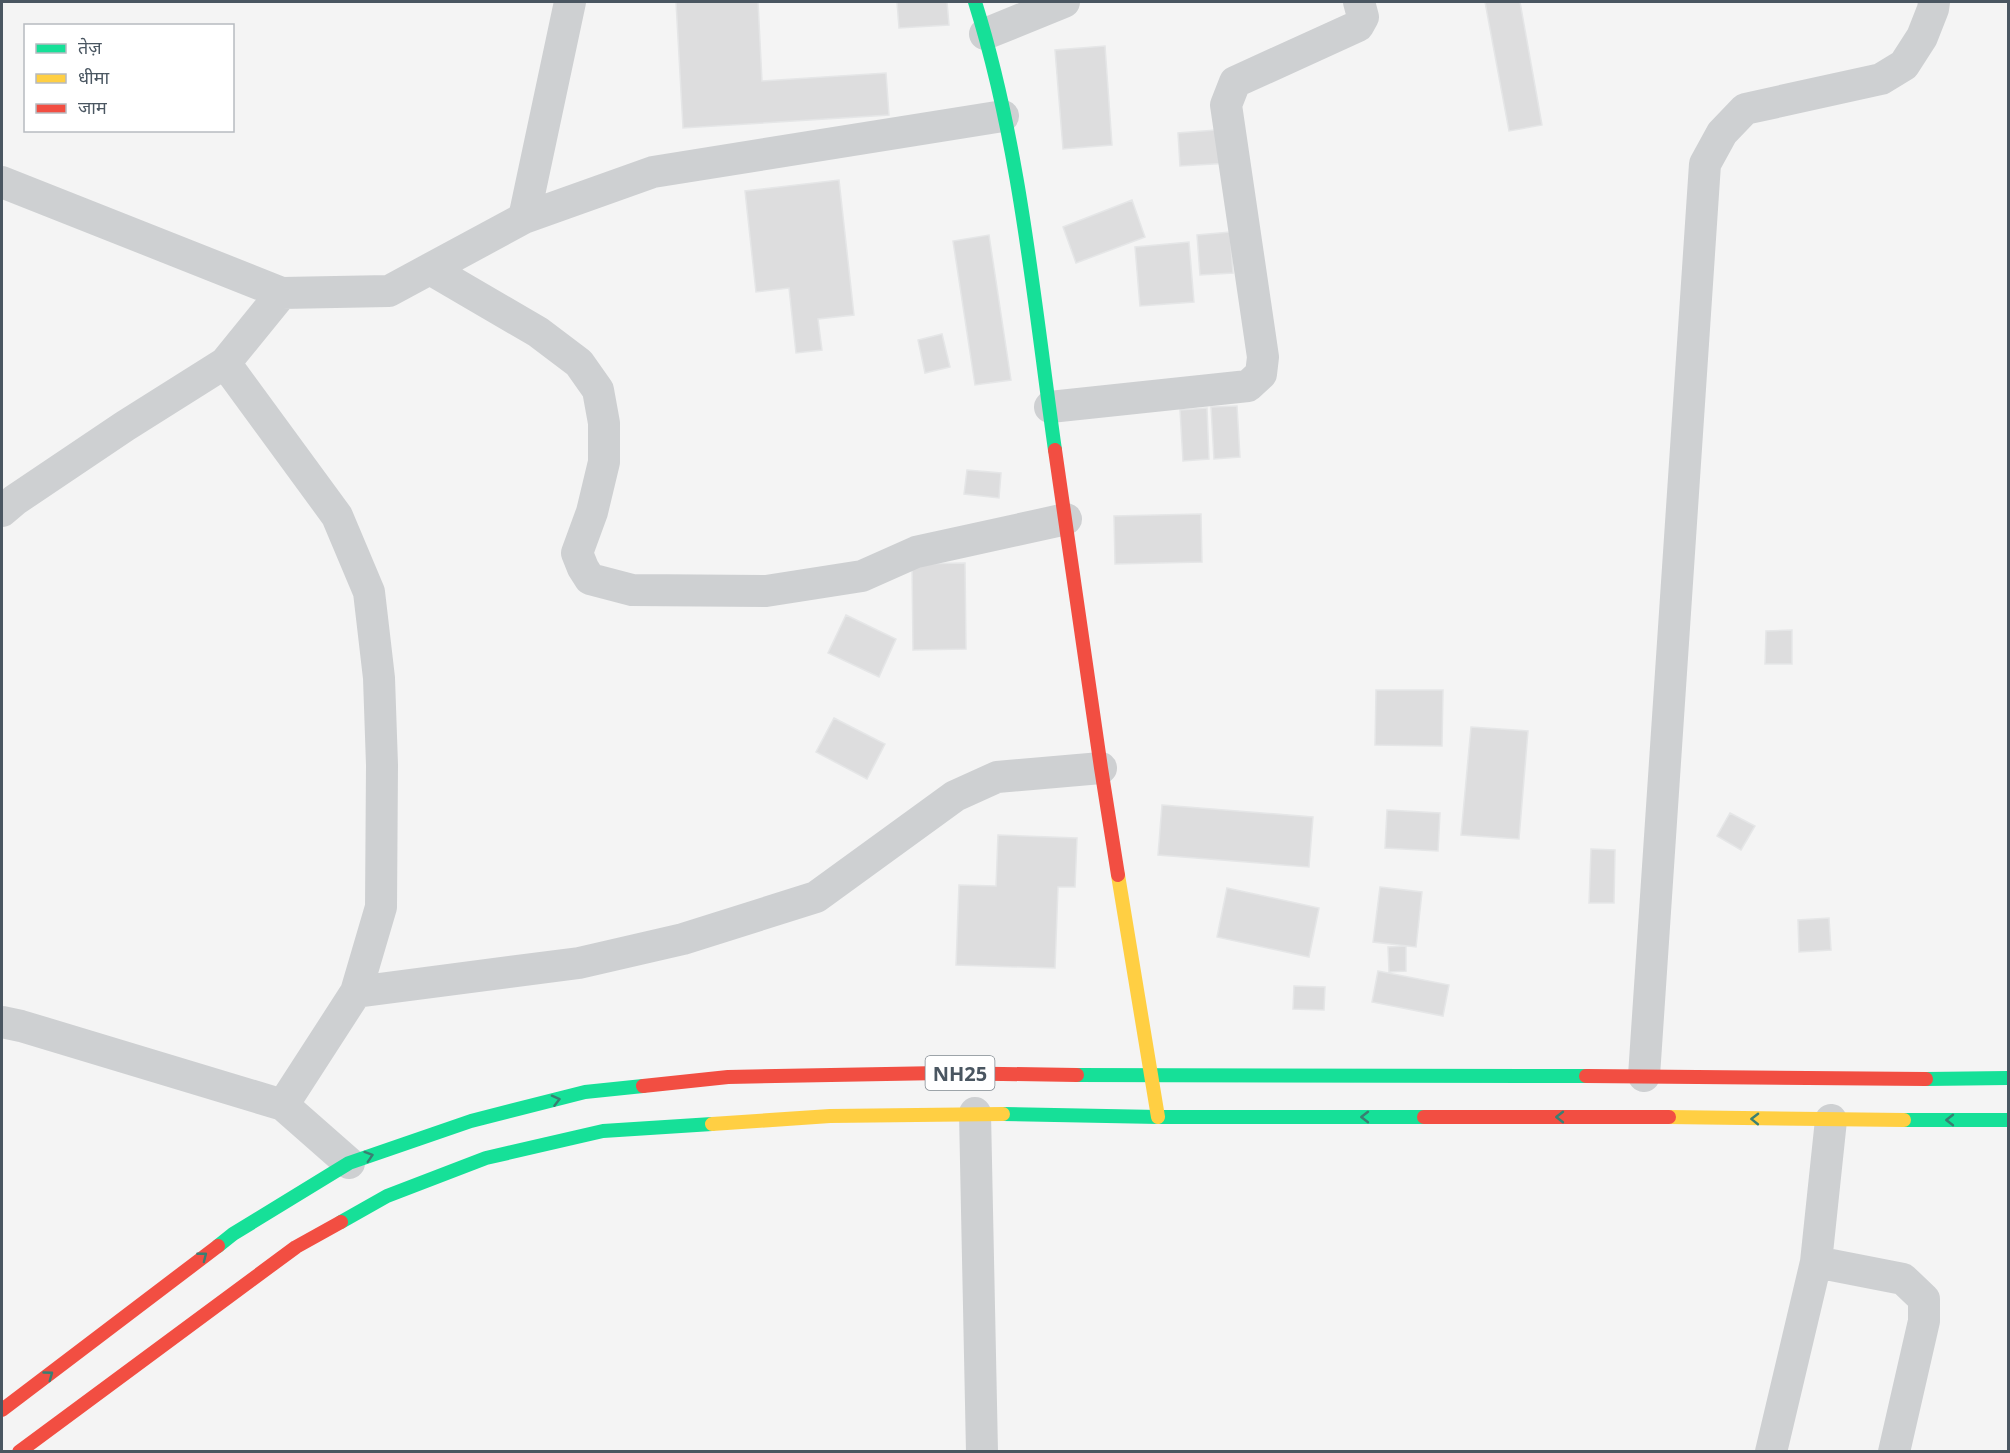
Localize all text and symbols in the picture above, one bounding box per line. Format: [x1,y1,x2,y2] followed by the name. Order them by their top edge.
[24,24,234,132] legend
[78,35,102,59] text: तेज़
[78,65,109,89] text: धीमा
[78,95,108,119] text: जाम
[926,1056,994,1090] road number: NH25
[551,1094,561,1107] one-way arrow
[1361,1111,1370,1123] one-way arrow
[1556,1111,1565,1123] one-way arrow
[1751,1113,1760,1125] one-way arrow
[1946,1114,1955,1126] one-way arrow
[363,1150,374,1163] one-way arrow
[197,1253,208,1264] one-way arrow
[42,1371,53,1382] one-way arrow

